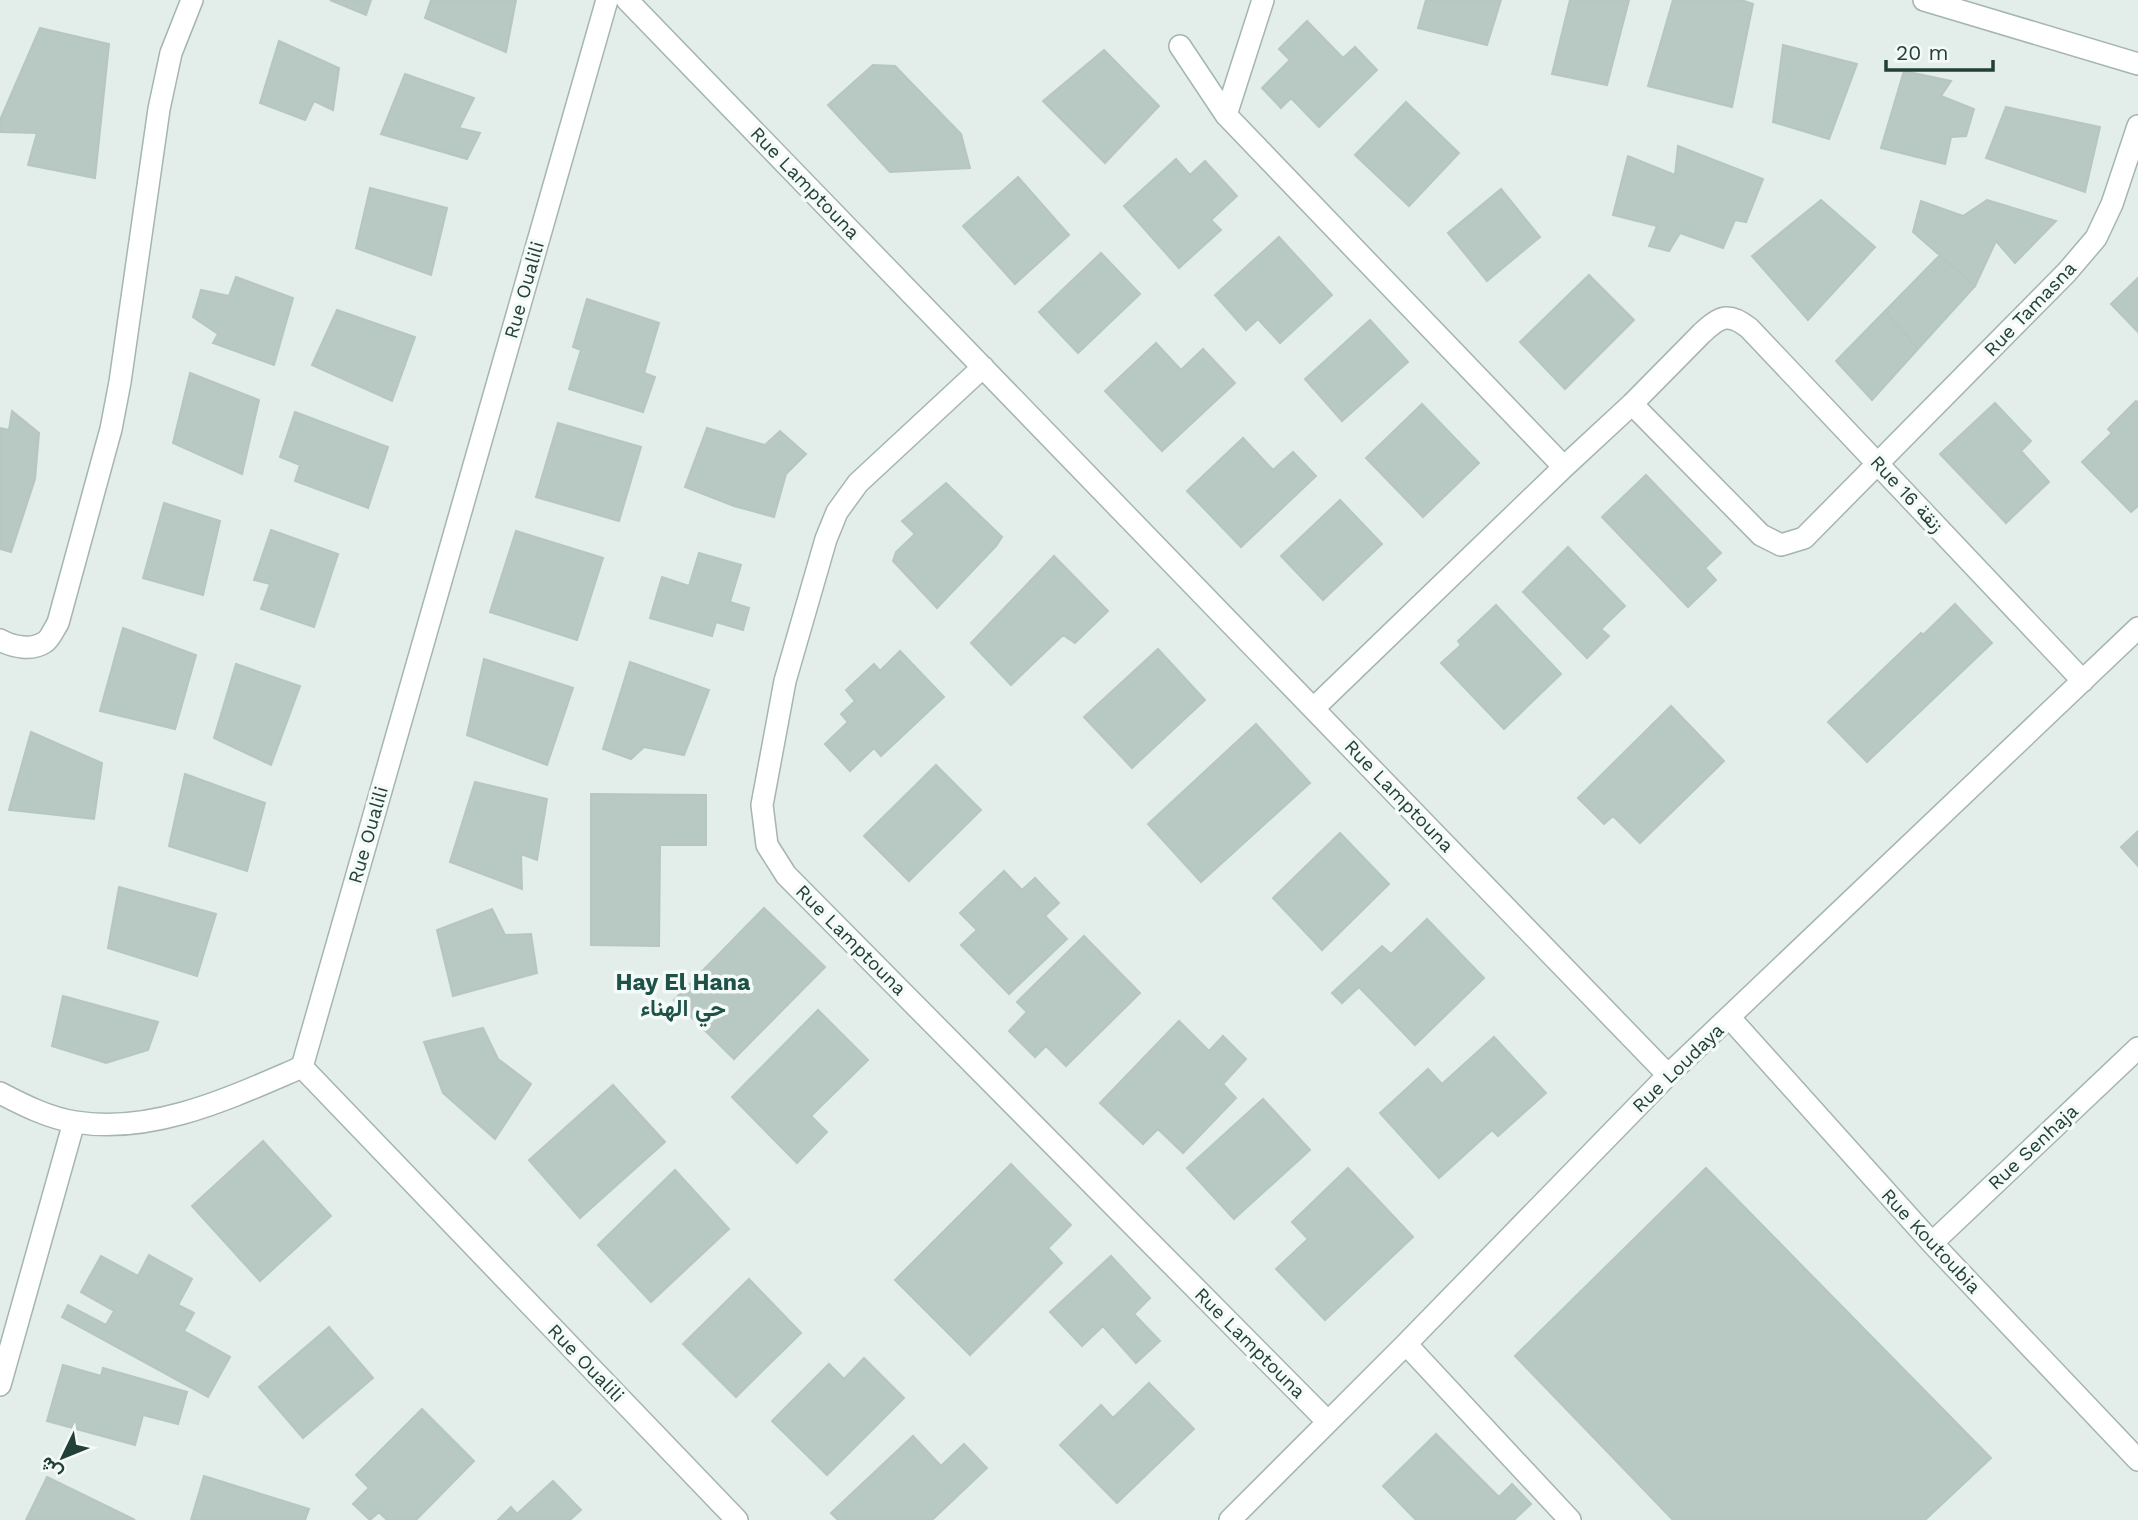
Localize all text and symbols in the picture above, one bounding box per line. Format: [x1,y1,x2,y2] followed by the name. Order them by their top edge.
[1886,28,1993,72] scale bar
[1896,40,1948,65] text: 20 m
[746,122,865,244] street label: Rue Lamptouna
[499,239,549,341] street label: Rue Oualili
[1979,257,2081,361] street label: Rue Tamasna
[1866,451,1948,537] street label: Rue 16 زنقة
[1340,735,1459,857] street label: Rue Lamptouna
[343,784,393,886] street label: Rue Oualili
[791,880,911,1000] street label: Rue Lamptouna
[616,969,751,1028] district label: Hay El Hana حي الهناء
[1627,1018,1729,1117] street label: Rue Loudaya
[1983,1099,2083,1195] street label: Rue Senhaja
[1876,1184,1986,1298] street label: Rue Koutoubia
[1190,1283,1310,1403] street label: Rue Lamptouna
[543,1319,629,1407] street label: Rue Oualili
[28,1422,98,1492] north arrow
[35,1452,67,1484] text: ش

